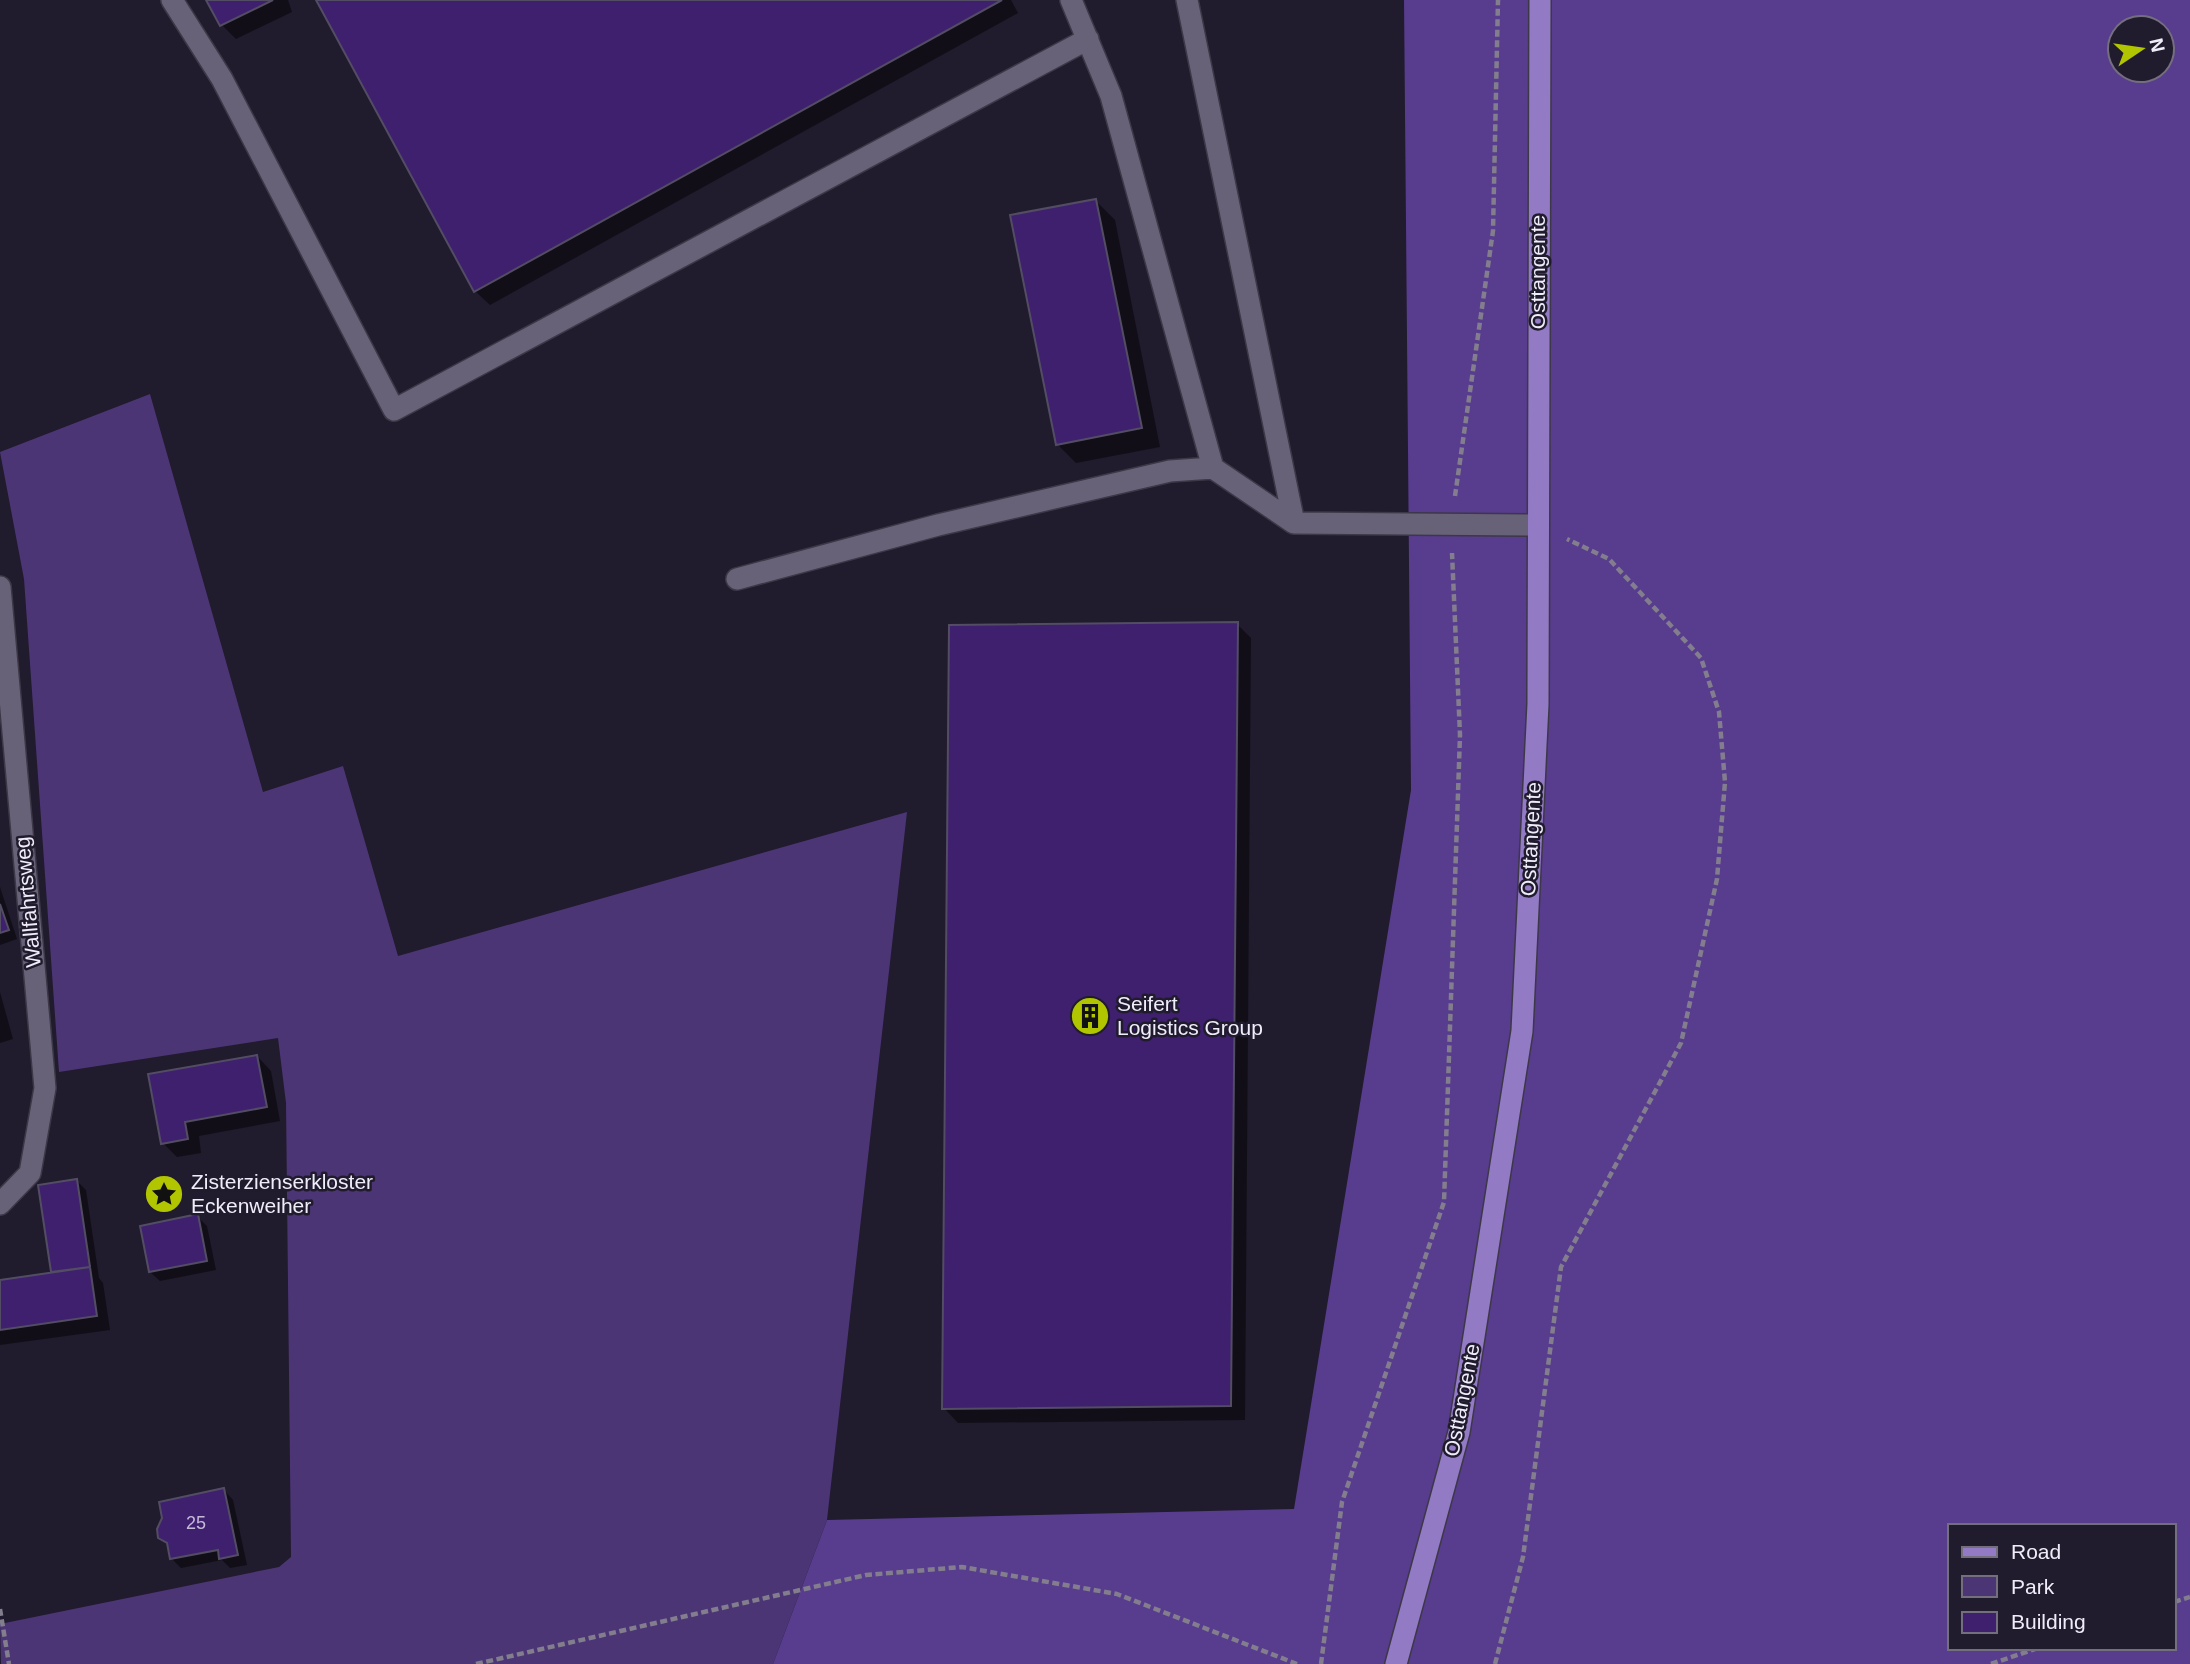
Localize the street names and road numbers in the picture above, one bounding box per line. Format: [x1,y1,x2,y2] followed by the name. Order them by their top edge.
[1526,215,1549,329] street label: Osttangente
[1516,781,1545,897] street label: Osttangente
[10,836,45,968] street label: Wallfahrtsweg
[1439,1342,1484,1458] street label: Osttangente

